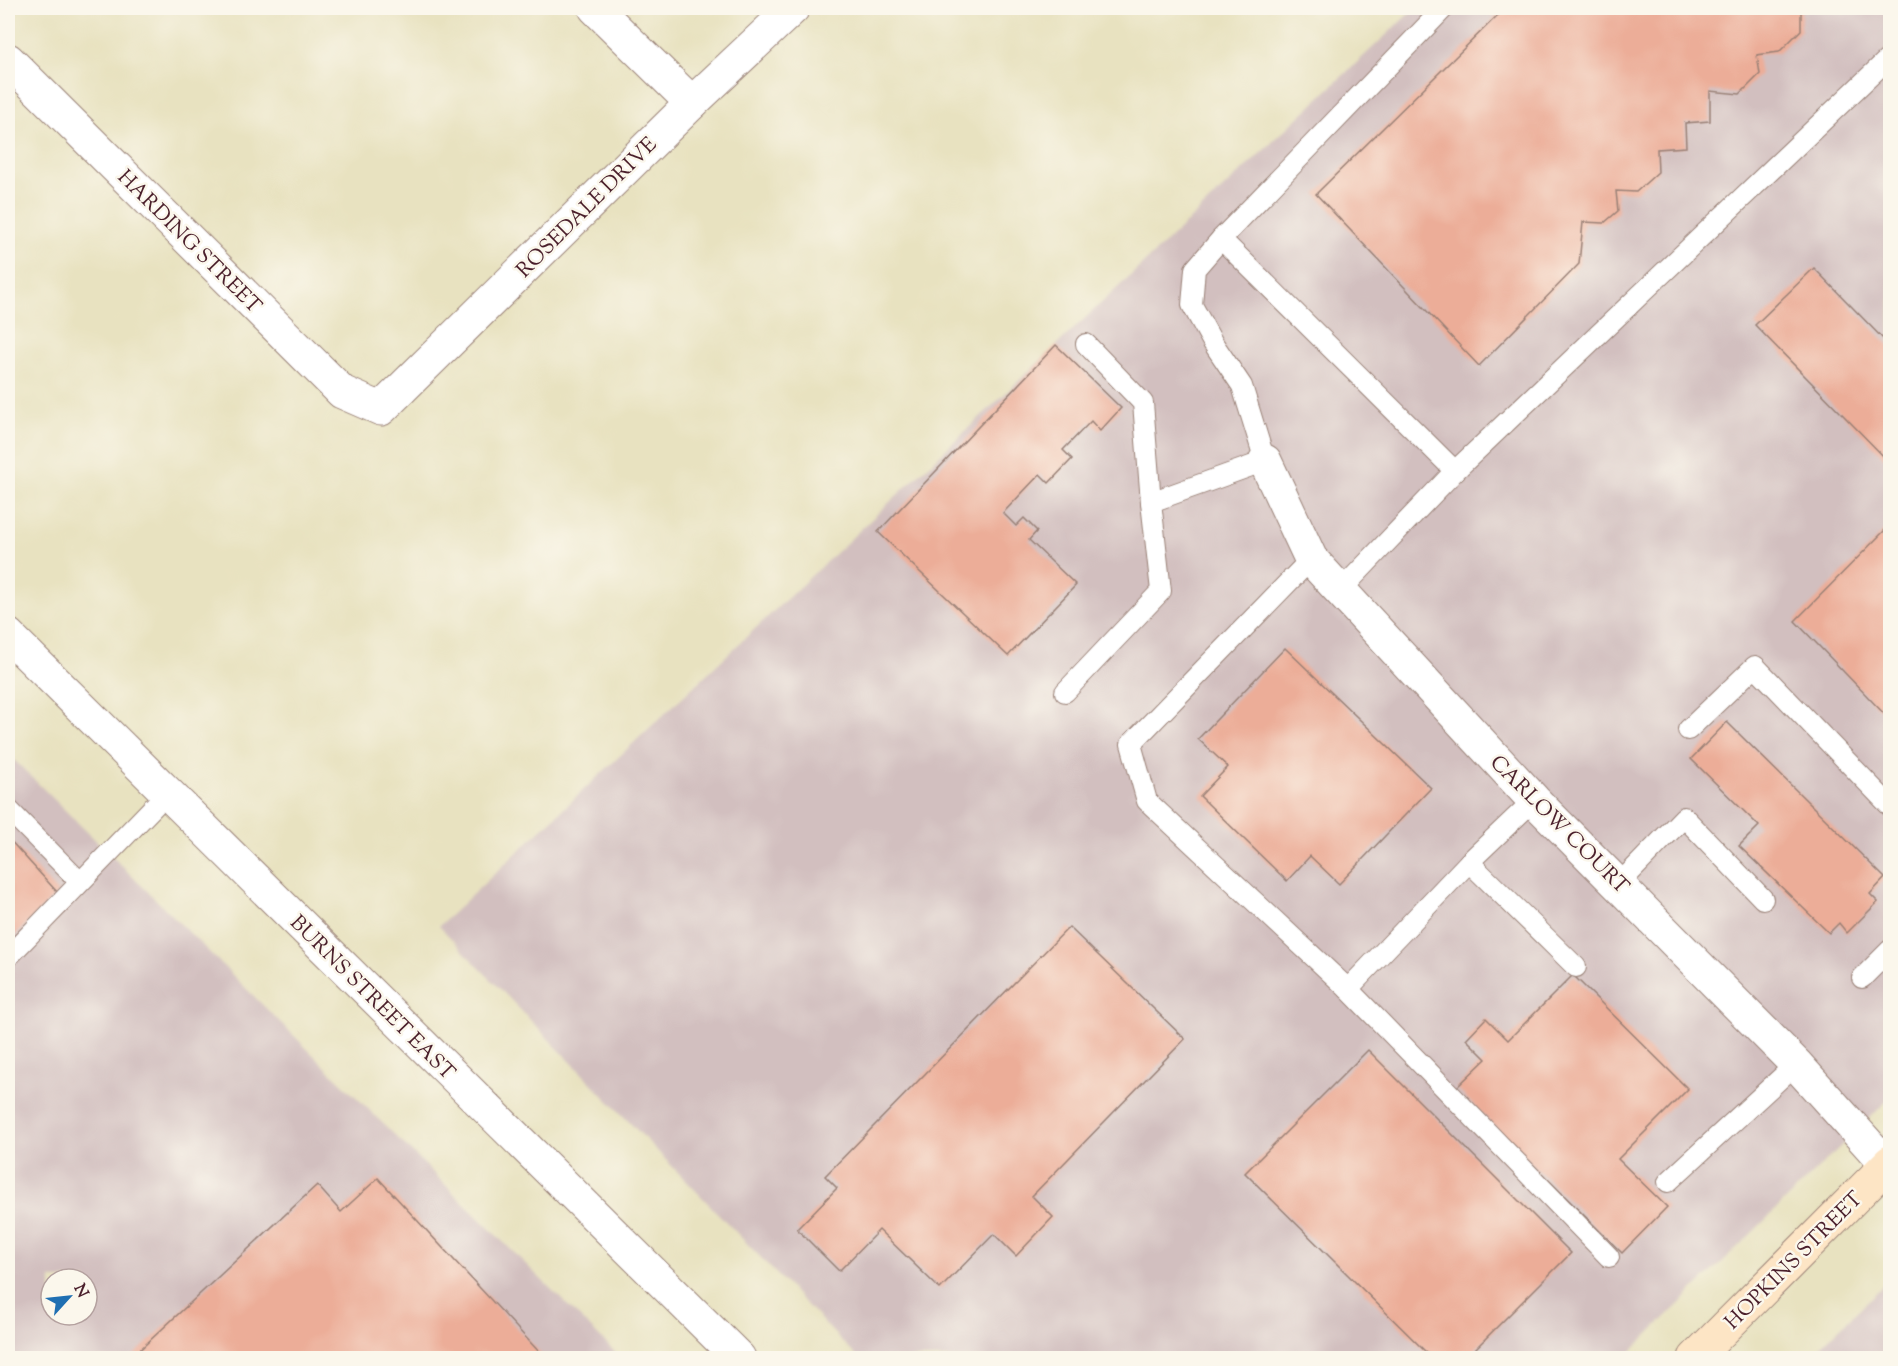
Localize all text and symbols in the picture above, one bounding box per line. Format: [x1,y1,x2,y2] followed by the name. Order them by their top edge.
[510,131,665,286] street label: ROSEDALE DRIVE
[110,164,268,321] street label: HARDING STREET
[1482,749,1635,902] street label: CARLOW COURT
[282,909,461,1088] street label: BURNS STREET EAST
[1719,1185,1870,1337] street label: HOPKINS STREET
[39,1267,99,1327] north arrow
[67,1280,93,1302] text: N

